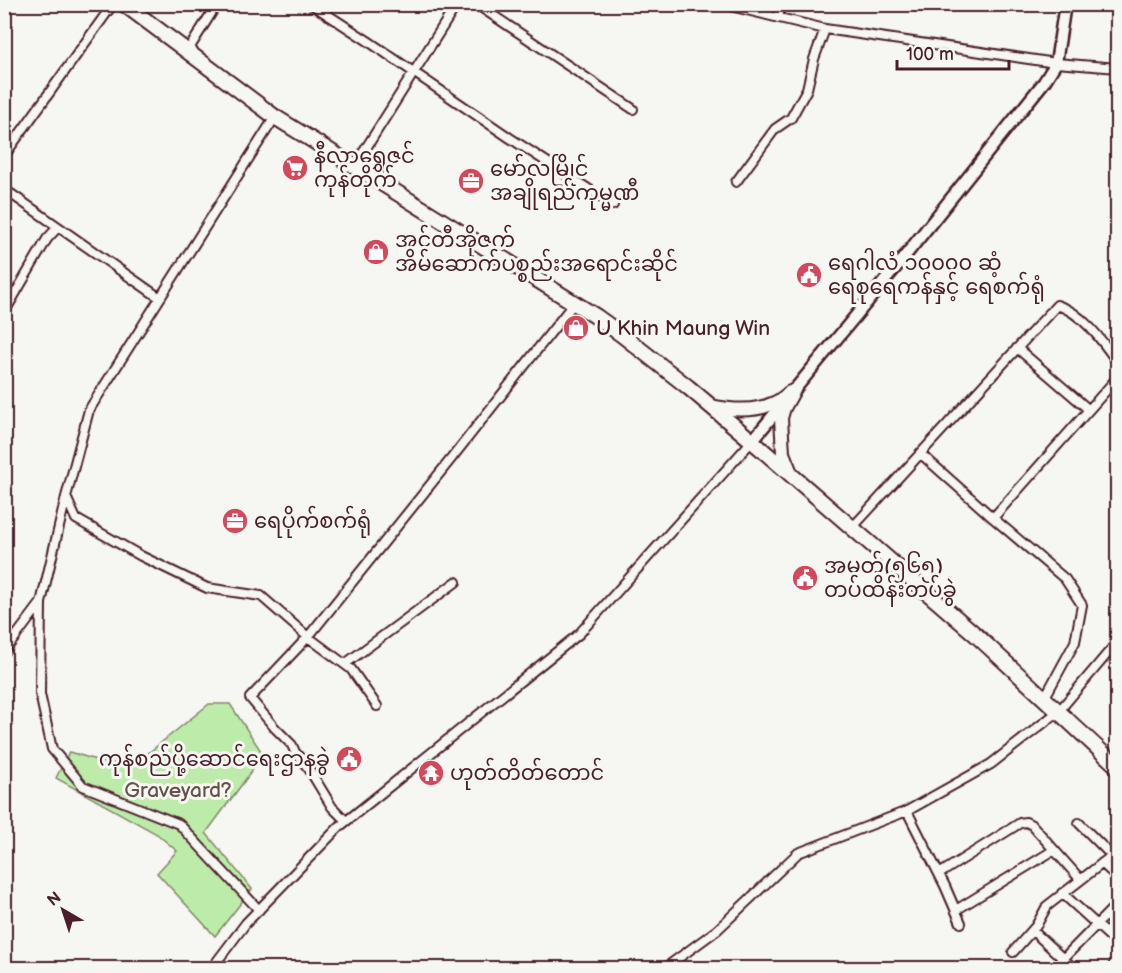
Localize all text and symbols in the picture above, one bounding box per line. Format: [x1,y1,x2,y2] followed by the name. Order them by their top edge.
[897,33,1010,71] scale bar
[906,44,954,65] text: 100 m
[314,140,415,197] place label: နီလာရွှေဇင် ကုန်တိုက်
[280,153,310,183] supermarket icon: နီလာရွှေဇင် ကုန်တိုက်
[490,153,639,211] place label: မော်လမြိုင် အချိုရည်ကုမ္မဏီ
[456,166,486,196] office icon: မော်လမြိုင် အချိုရည်ကုမ္မဏီ
[395,224,678,281] place label: အင်တီအိုဇက် အိမ်ဆောက်ပစ္စည်းအရောင်းဆိုင်
[361,237,391,267] shop icon: အင်တီအိုဇက် အိမ်ဆောက်ပစ္စည်းအရောင်းဆိုင်
[828,248,1045,304] place label: ရေဂါလံ ၁၀၀၀၀ ဆံ့ ရေစုရေကန်နှင့် ရေစက်ရုံ
[794,260,824,290] public building icon: ရေဂါလံ ၁၀၀၀၀ ဆံ့ ရေစုရေကန်နှင့် ရေစက်ရုံ
[561,313,591,343] shop icon: U Khin Maung Win
[596,316,770,341] place label: U Khin Maung Win
[254,505,371,538] place label: ရေပိုက်စက်ရုံ
[220,506,250,536] office icon: ရေပိုက်စက်ရုံ
[824,550,957,607] place label: အမှတ်(၅၆၅) တပ်ထိန်းတပ်ခွဲ
[790,563,820,593] public building icon: အမှတ်(၅၆၅) တပ်ထိန်းတပ်ခွဲ
[99,743,330,776] place label: ကုန်စည်ပို့ဆောင်ရေးဌာနခွဲ
[334,744,364,774] public building icon: ကုန်စည်ပို့ဆောင်ရေးဌာနခွဲ
[450,757,604,790] place label: ဟုတ်တိတ်တောင်
[416,758,446,788] temple icon: ဟုတ်တိတ်တောင်
[124,778,232,803] park label: Graveyard?
[33,880,93,940] north arrow
[44,888,65,911] text: N

